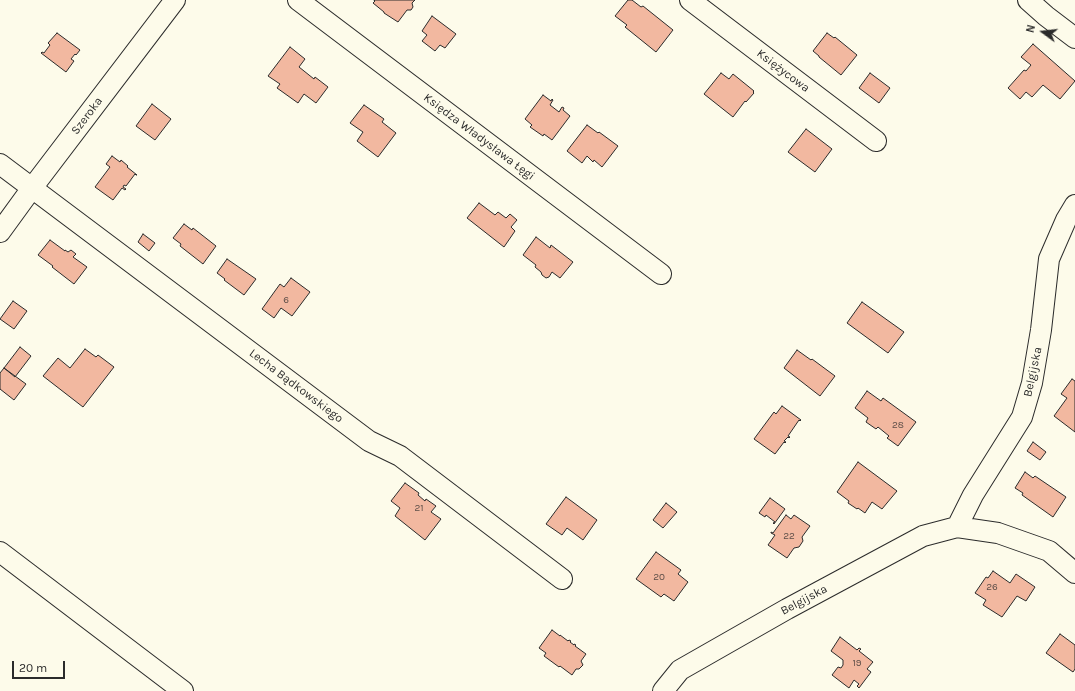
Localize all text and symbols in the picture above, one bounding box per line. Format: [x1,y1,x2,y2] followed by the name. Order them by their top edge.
[1023,12,1063,52] north arrow
[1024,23,1038,34] text: N
[754,46,812,96] street label: Księżycowa
[421,90,537,184] street label: Księdza Władysława Łęgi
[68,94,106,138] street label: Szeroka
[283,294,289,306] house number: 6
[246,346,346,426] street label: Lecha Bądkowskiego
[1021,346,1045,398] street label: Belgijska
[892,419,904,431] house number: 28
[414,502,424,514] house number: 21
[783,530,795,542] house number: 22
[653,571,665,583] house number: 20
[986,581,998,593] house number: 26
[778,582,830,618] street label: Belgijska
[14,653,67,679] scale bar
[852,657,862,669] house number: 19
[19,661,47,675] text: 20 m

